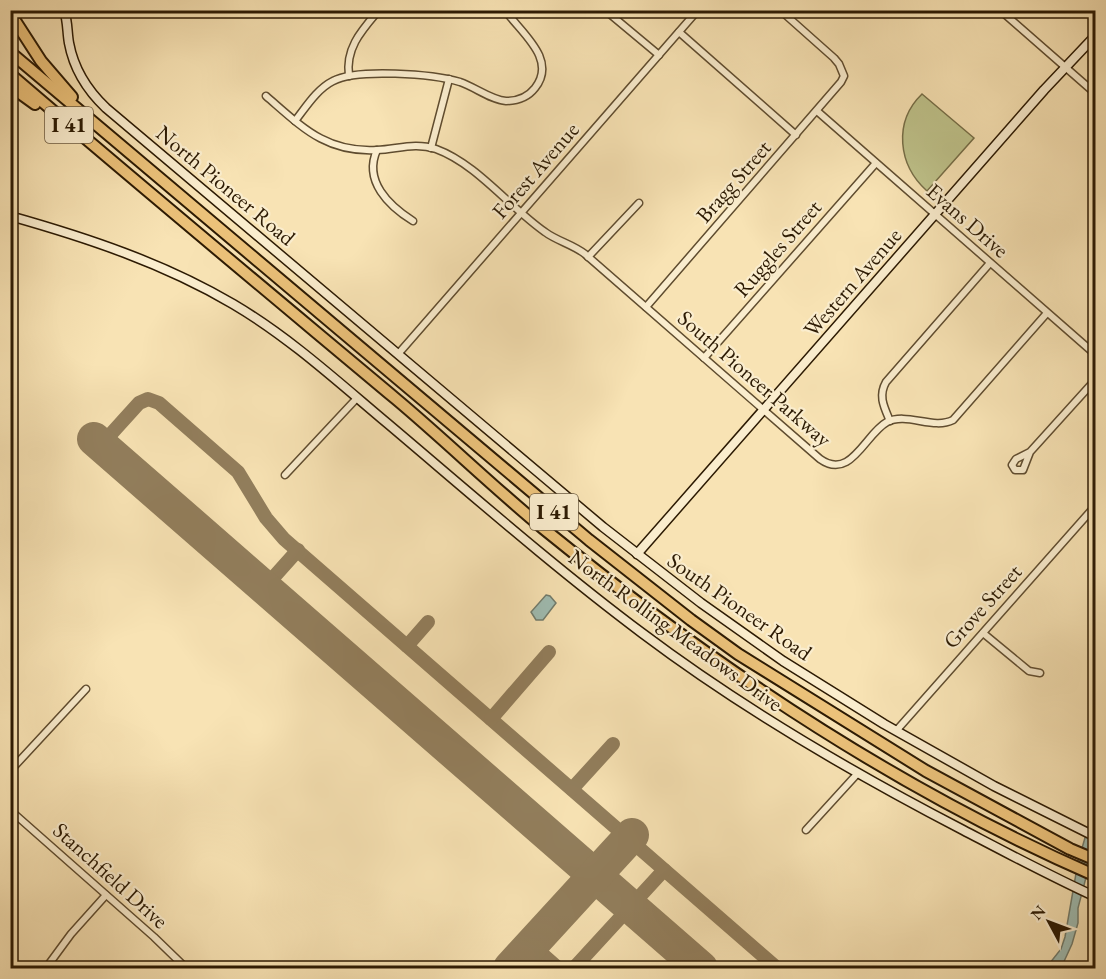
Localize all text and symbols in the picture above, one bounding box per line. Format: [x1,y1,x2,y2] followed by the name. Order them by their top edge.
[45,107,93,143] road number: I 41
[485,116,586,225] street label: Forest Avenue
[150,119,302,253] street label: North Pioneer Road
[689,134,777,229] street label: Bragg Street
[920,177,1015,264] street label: Evans Drive
[727,193,828,303] street label: Ruggles Street
[797,221,908,343] street label: Western Avenue
[672,304,838,453] street label: South Pioneer Parkway
[530,494,578,530] road number: I 41
[563,543,789,718] street label: North Rolling Meadows Drive
[662,546,818,668] street label: South Pioneer Road
[937,558,1028,655] street label: Grove Street
[47,816,175,935] street label: Stanchfield Drive
[1019,892,1079,952] north arrow
[1026,901,1050,924] text: N

